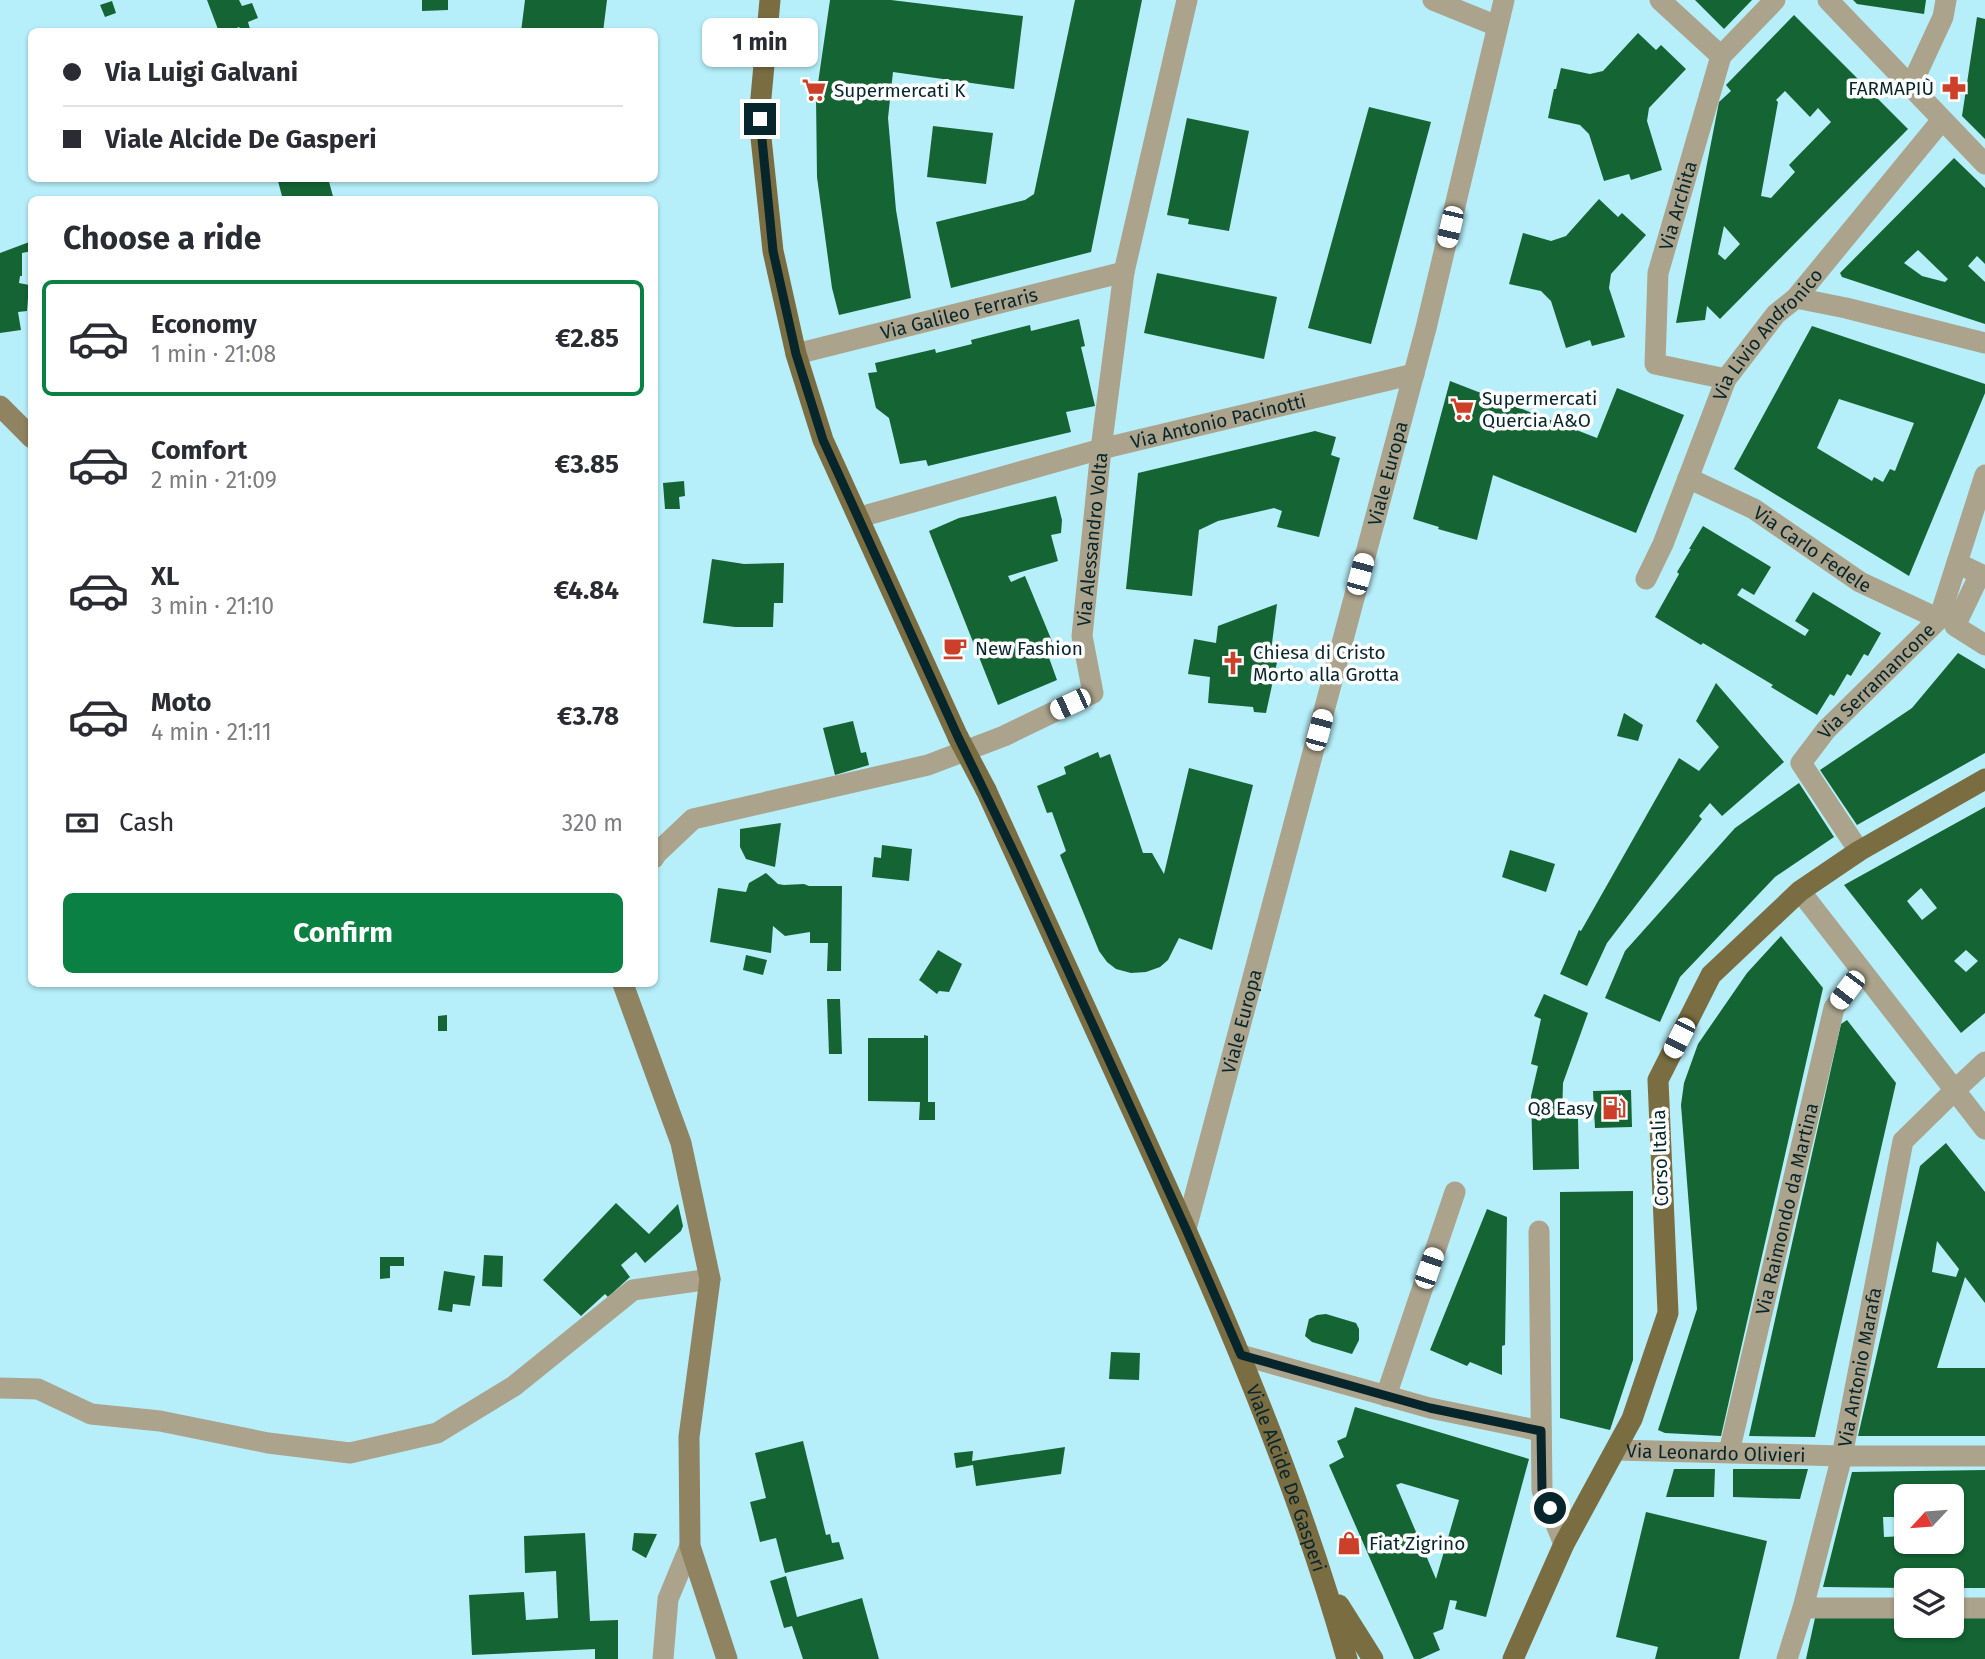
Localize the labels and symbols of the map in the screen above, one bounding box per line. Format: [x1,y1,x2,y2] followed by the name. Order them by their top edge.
[702,18,818,66] callout: 1 min
[1940,74,1968,102] pharmacy icon: FARMAPIÙ
[800,76,828,104] supermarket icon: Supermercati K
[1848,77,1934,100] place label: FARMAPIÙ
[834,79,966,102] place label: Supermercati K
[744,103,776,135] route end
[1654,158,1701,253] street label: Via Archita
[1436,204,1465,250] car
[1707,264,1827,404] street label: Via Livio Andronico
[878,282,1040,344] street label: Via Galileo Ferraris
[1482,387,1597,432] place label: Supermercati Quercia A&O
[1128,389,1308,453] street label: Via Antonio Pacinotti
[1448,395,1476,423] supermarket icon: Supermercati Quercia A&O
[1362,419,1412,528] street label: Viale Europa
[1072,451,1112,628] street label: Via Alessandro Volta
[1749,501,1875,597] street label: Via Carlo Fedele
[1345,551,1376,597] car
[1812,618,1940,743] street label: Via Serramancone
[941,634,969,662] cafe icon: New Fashion
[975,637,1083,660] place label: New Fashion
[1253,641,1399,686] place label: Chiesa di Cristo Morto alla Grotta
[1219,649,1247,677] church icon: Chiesa di Cristo Morto alla Grotta
[1047,686,1094,722] car
[1304,707,1335,753] car
[1216,966,1266,1076] street label: Viale Europa
[1826,967,1869,1013] car
[1661,1015,1698,1061] car
[1600,1094,1628,1122] fuel station icon: Q8 Easy
[1527,1097,1595,1120] place label: Q8 Easy
[1750,1100,1823,1317] street label: Via Raimondo da Martina
[1647,1109,1673,1207] street label: Corso Italia
[1413,1245,1446,1291] car
[1833,1285,1886,1449] street label: Via Antonio Marafa
[1242,1381,1331,1574] street label: Viale Alcide De Gasperi
[1626,1439,1806,1467] street label: Via Leonardo Olivieri
[1894,1484,1964,1554] north arrow
[1534,1492,1566,1524] route start
[1335,1529,1363,1557] shop icon: Fiat Zigrino
[1369,1532,1465,1555] place label: Fiat Zigrino

